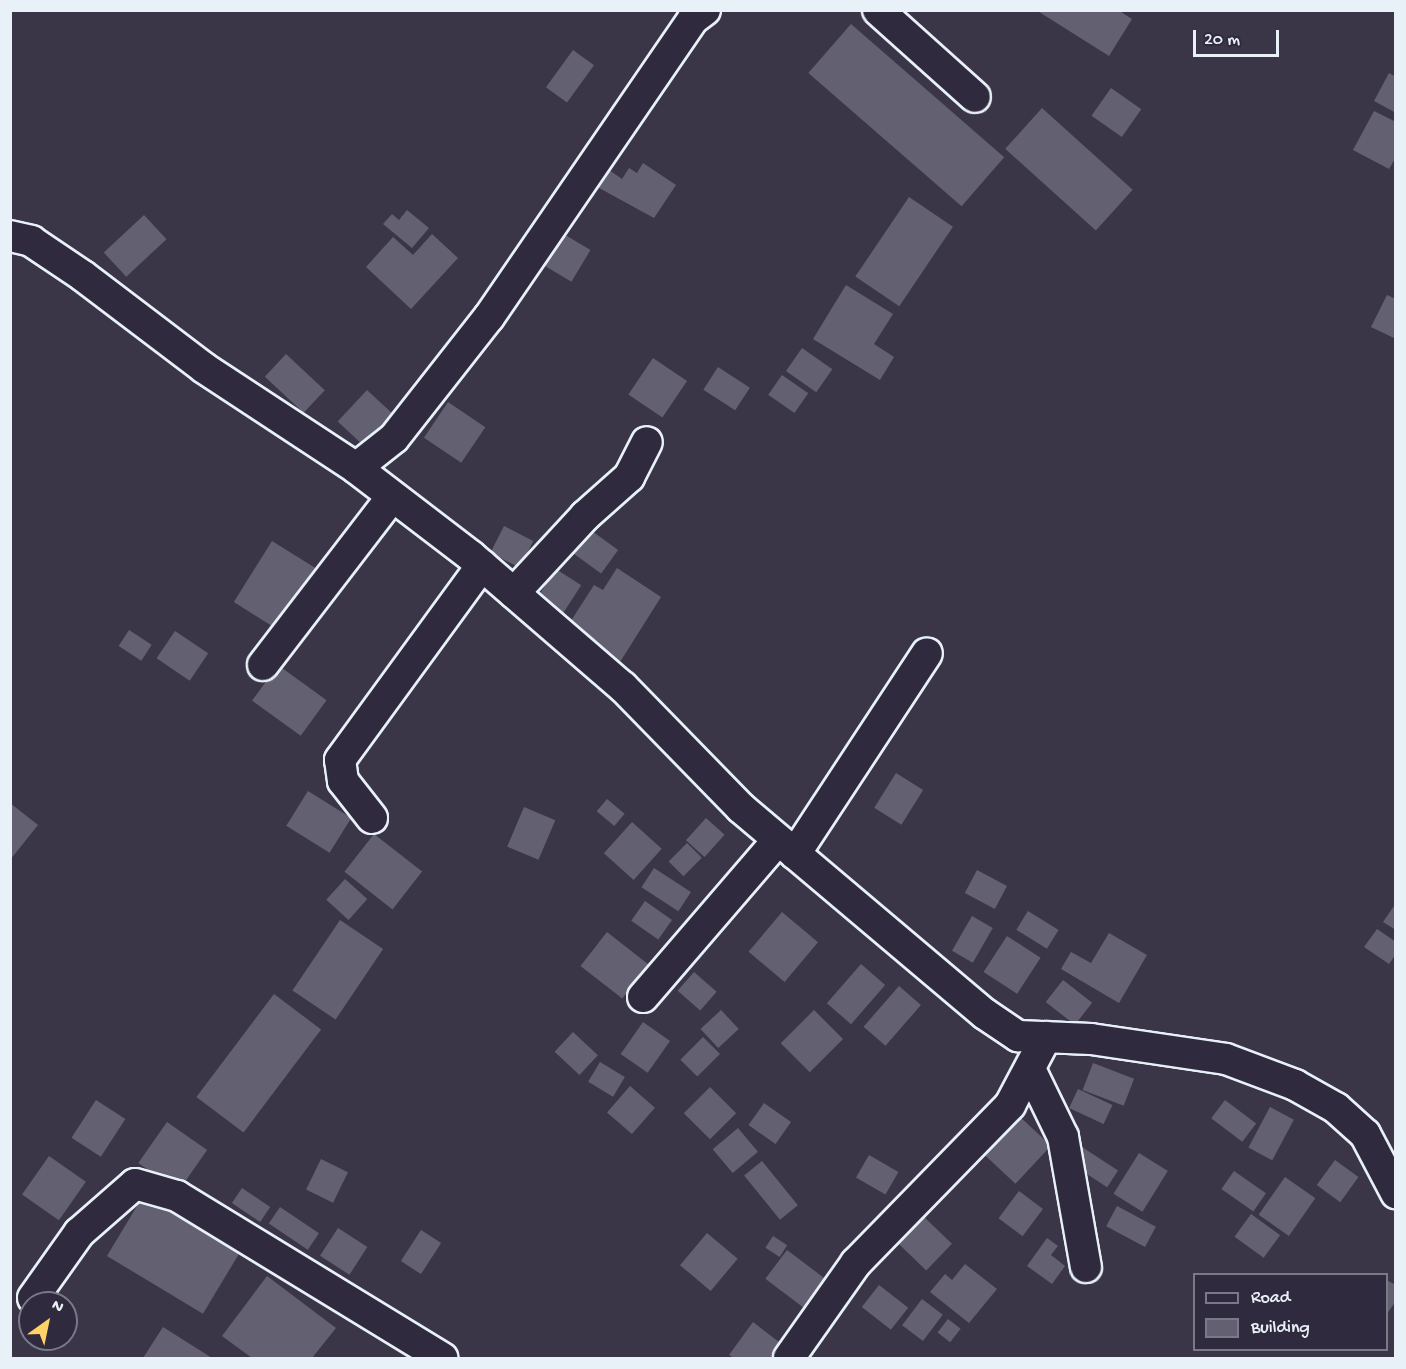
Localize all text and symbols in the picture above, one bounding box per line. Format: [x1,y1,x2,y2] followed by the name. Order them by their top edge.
[1196,18,1282,56] scale bar
[1204,30,1240,51] text: 20 m
[1193,1273,1388,1351] legend
[1251,1288,1290,1309] text: Road
[18,1291,78,1351] north arrow
[47,1296,67,1318] text: N
[1251,1318,1310,1339] text: Building

